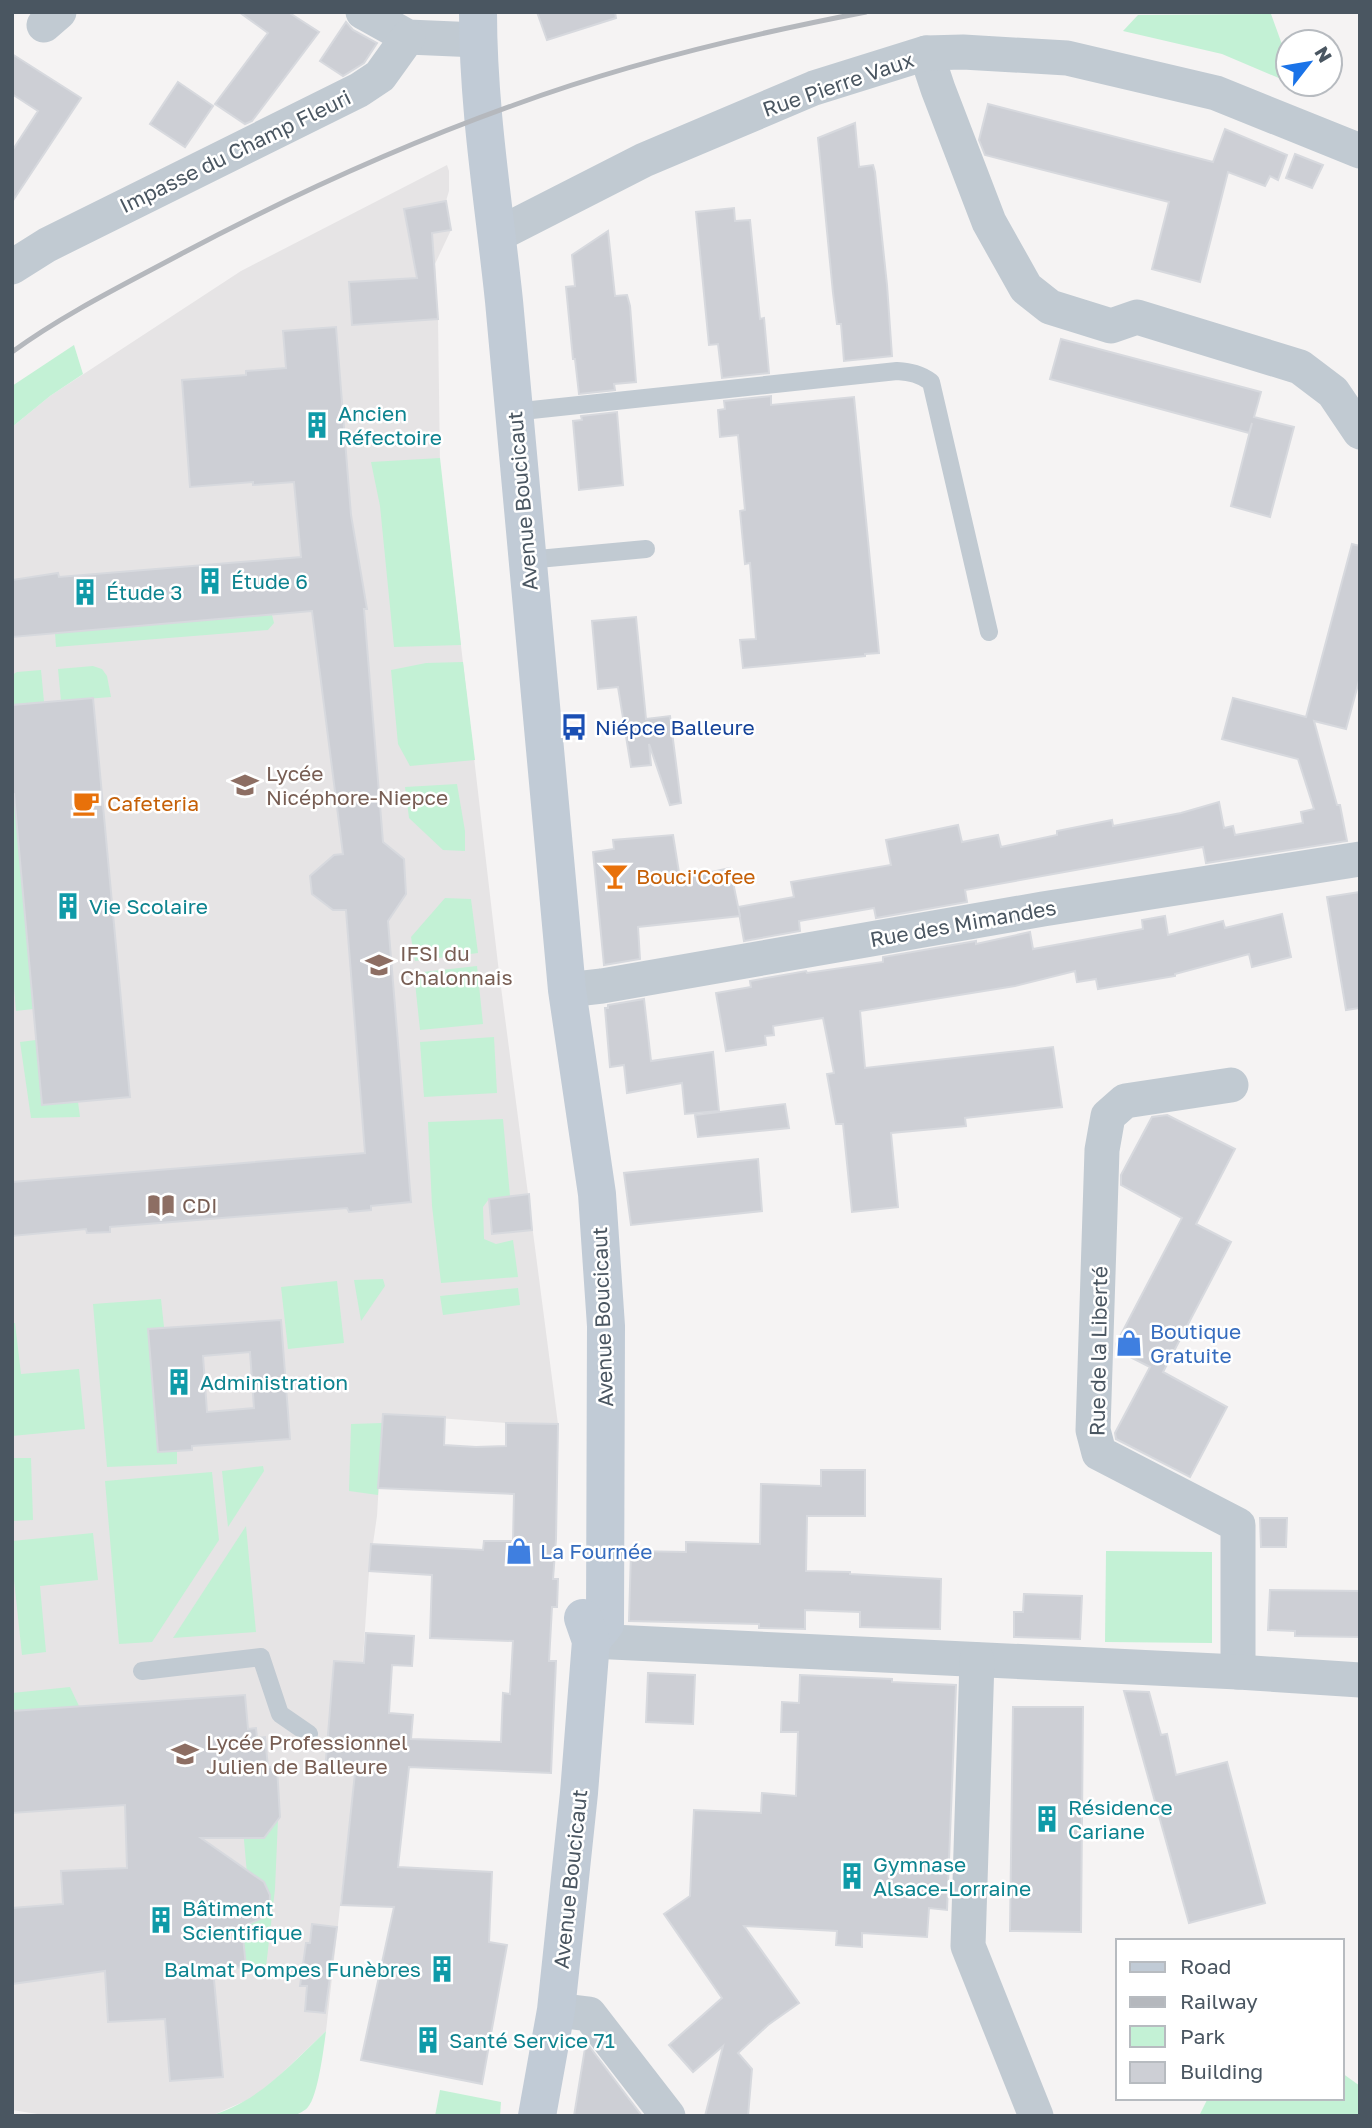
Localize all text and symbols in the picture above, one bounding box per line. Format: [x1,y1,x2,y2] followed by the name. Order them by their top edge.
[1274,28,1344,98] north arrow
[1310,42,1338,66] text: N
[759,46,917,122] street label: Rue Pierre Vaux
[115,84,355,218] street label: Impasse du Champ Fleuri
[338,400,442,450] place label: Ancien Réfectoire
[302,410,332,440] building icon: Ancien Réfectoire
[501,410,543,592] street label: Avenue Boucicaut
[195,566,225,596] building icon: Étude 6
[231,568,308,594] place label: Étude 6
[70,577,100,607] building icon: Étude 3
[106,579,183,605] place label: Étude 3
[559,712,589,742] bus stop icon: Niépce Balleure
[595,714,755,740] place label: Niépce Balleure
[266,760,448,810] place label: Lycée Nicéphore-Niepce
[230,770,260,800] school or university icon: Lycée Nicéphore-Niepce
[71,788,101,818] cafe icon: Cafeteria
[107,790,199,816] place label: Cafeteria
[600,861,630,891] bar icon: Bouci'Cofee
[636,863,756,889] place label: Bouci'Cofee
[53,891,83,921] building icon: Vie Scolaire
[89,893,208,919] place label: Vie Scolaire
[868,894,1058,952] street label: Rue des Mimandes
[400,940,513,990] place label: IFSI du Chalonnais
[364,950,394,980] school or university icon: IFSI du Chalonnais
[146,1190,176,1220] library icon: CDI
[182,1192,218,1218] place label: CDI
[586,1226,618,1408] street label: Avenue Boucicaut
[1084,1266,1112,1436] street label: Rue de la Liberté
[1150,1318,1241,1368] place label: Boutique Gratuite
[1114,1328,1144,1358] shop icon: Boutique Gratuite
[164,1367,194,1397] building icon: Administration
[200,1369,348,1395] place label: Administration
[504,1536,534,1566] shop icon: La Fournée
[540,1538,652,1564] place label: La Fournée
[206,1729,408,1779] place label: Lycée Professionnel Julien de Balleure
[170,1739,200,1769] school or university icon: Lycée Professionnel Julien de Balleure
[548,1788,592,1970] street label: Avenue Boucicaut
[1068,1794,1173,1844] place label: Résidence Cariane
[1032,1804,1062,1834] building icon: Résidence Cariane
[873,1851,1031,1901] place label: Gymnase Alsace-Lorraine
[837,1861,867,1891] building icon: Gymnase Alsace-Lorraine
[182,1895,303,1945] place label: Bâtiment Scientifique
[146,1905,176,1935] building icon: Bâtiment Scientifique
[1116,1939,1344,2100] legend
[1180,1953,1231,1979] text: Road
[427,1954,457,1984] building icon: Balmat Pompes Funèbres
[164,1956,421,1982] place label: Balmat Pompes Funèbres
[1180,1988,1258,2014] text: Railway
[1180,2023,1226,2049] text: Park
[413,2025,443,2055] building icon: Santé Service 71
[449,2027,615,2053] place label: Santé Service 71
[1180,2058,1263,2084] text: Building

